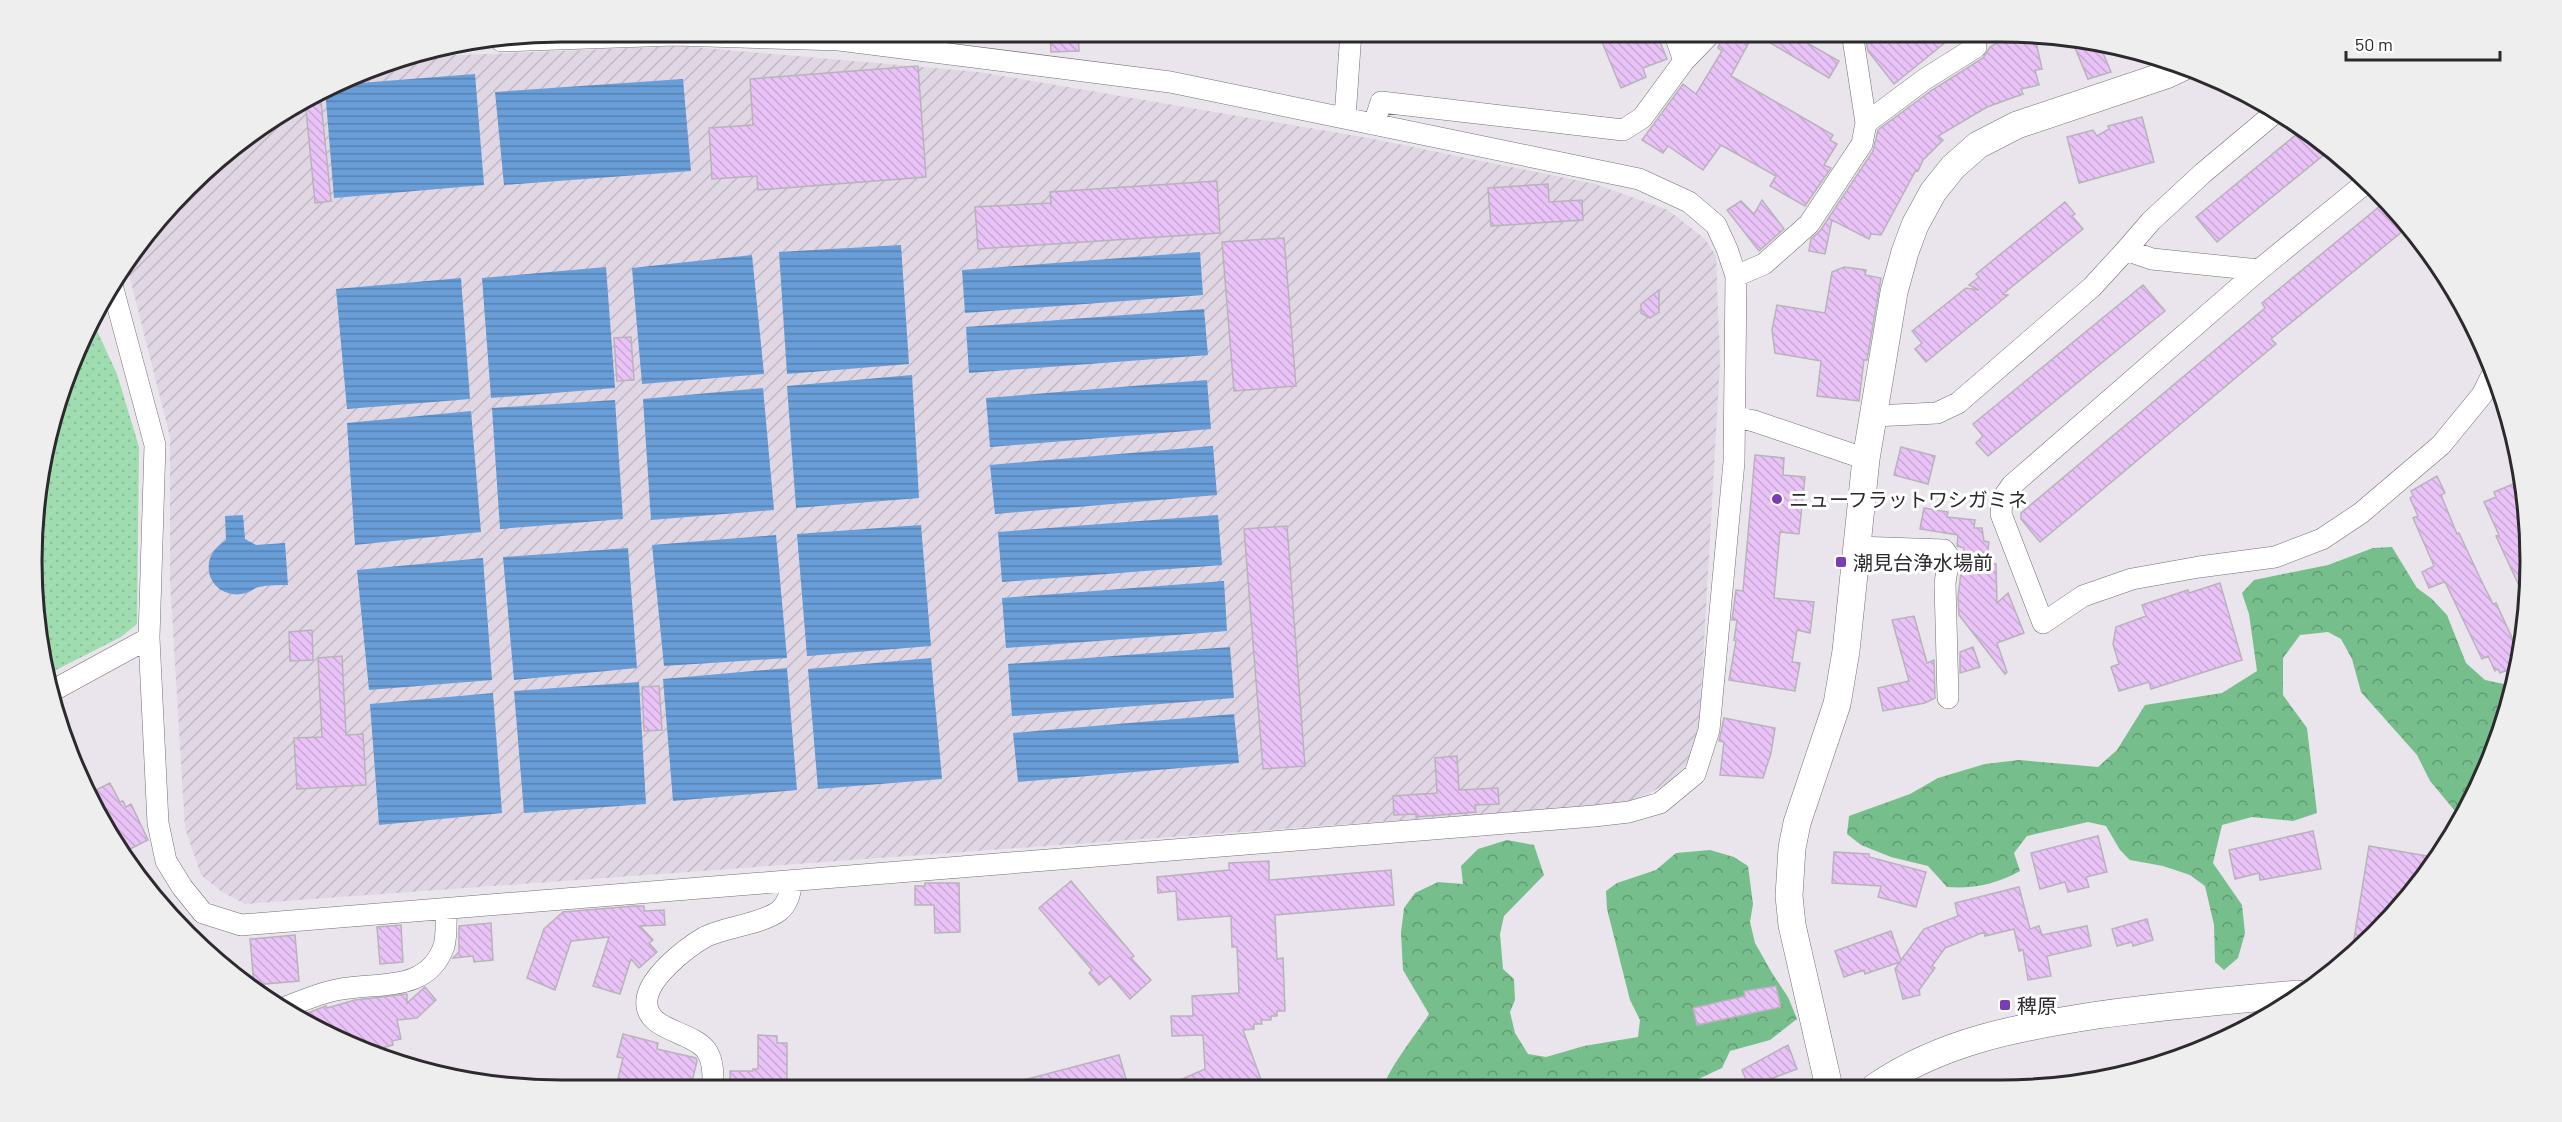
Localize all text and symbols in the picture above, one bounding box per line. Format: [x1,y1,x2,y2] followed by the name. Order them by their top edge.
[2346,24,2500,62] scale bar
[2355,33,2393,55] text: 50 m
[1789,487,2028,511] place label: ニューフラットワシガミネ
[1770,492,1784,506] marker: ニューフラットワシガミネ
[1853,550,1993,574] place label: 潮見台浄水場前
[1834,555,1848,569] marker: 潮見台浄水場前
[2017,993,2057,1017] place label: 稗原
[1998,998,2012,1012] marker: 稗原

